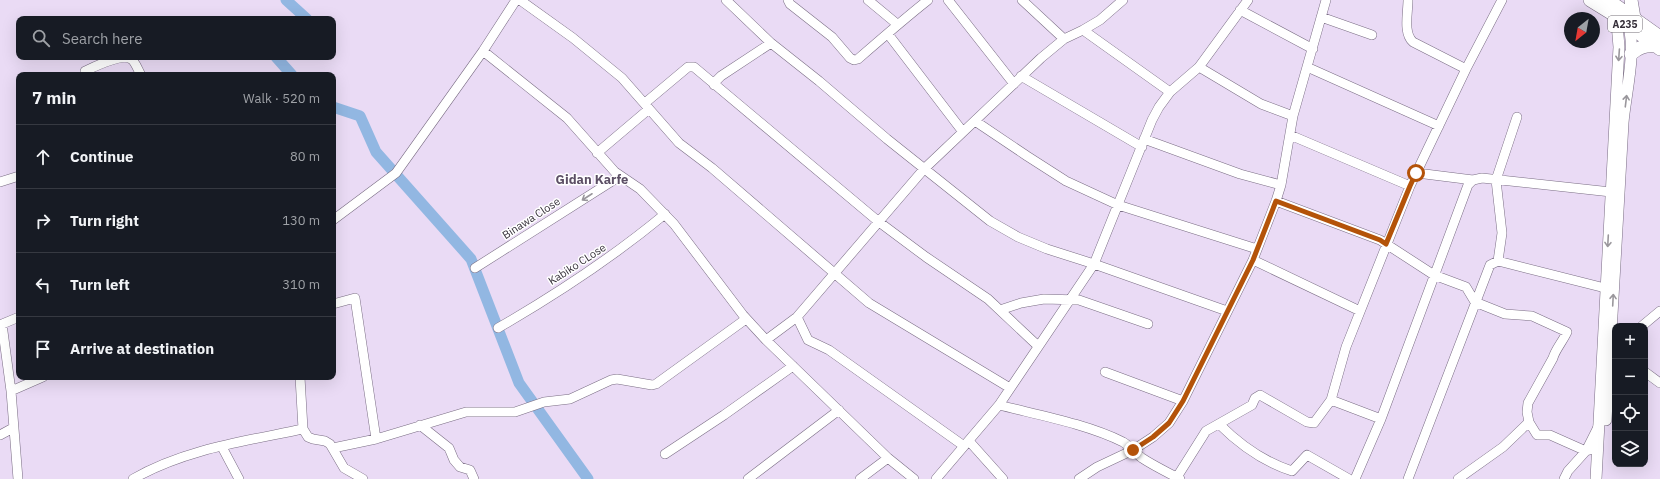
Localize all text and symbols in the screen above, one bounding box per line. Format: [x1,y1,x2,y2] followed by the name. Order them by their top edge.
[1564,12,1600,48] north arrow
[16,16,336,60] search box
[1608,16,1642,32] road number: A235
[30,27,52,49] icon: search
[62,29,142,48] text: Search here
[1615,48,1622,61] one-way arrow
[32,87,76,109] text: 7 min
[243,90,320,107] text: Walk · 520 m
[1622,95,1629,108] one-way arrow
[32,146,54,168] icon: ahead
[70,147,134,166] text: Continue
[290,148,320,165] text: 80 m
[1407,164,1425,182] route start
[556,171,628,188] district label: Gidan Karfe
[581,193,593,201] one-way arrow
[499,194,563,242] street label: Binawa Close
[32,210,54,232] icon: right
[70,211,139,230] text: Turn right
[282,212,320,229] text: 130 m
[1604,234,1612,247] one-way arrow
[546,240,608,288] street label: Kabiko CLose
[32,274,54,296] icon: left
[70,275,130,294] text: Turn left
[282,276,320,293] text: 310 m
[1610,294,1617,307] one-way arrow
[1612,323,1648,467] map controls
[1612,323,1648,359] button: +
[32,338,54,360] icon: arrive
[70,339,214,358] text: Arrive at destination
[1612,359,1648,395] button: −
[1612,395,1648,431] button: locate
[1612,431,1648,467] button: layers
[1124,441,1142,459] route end

